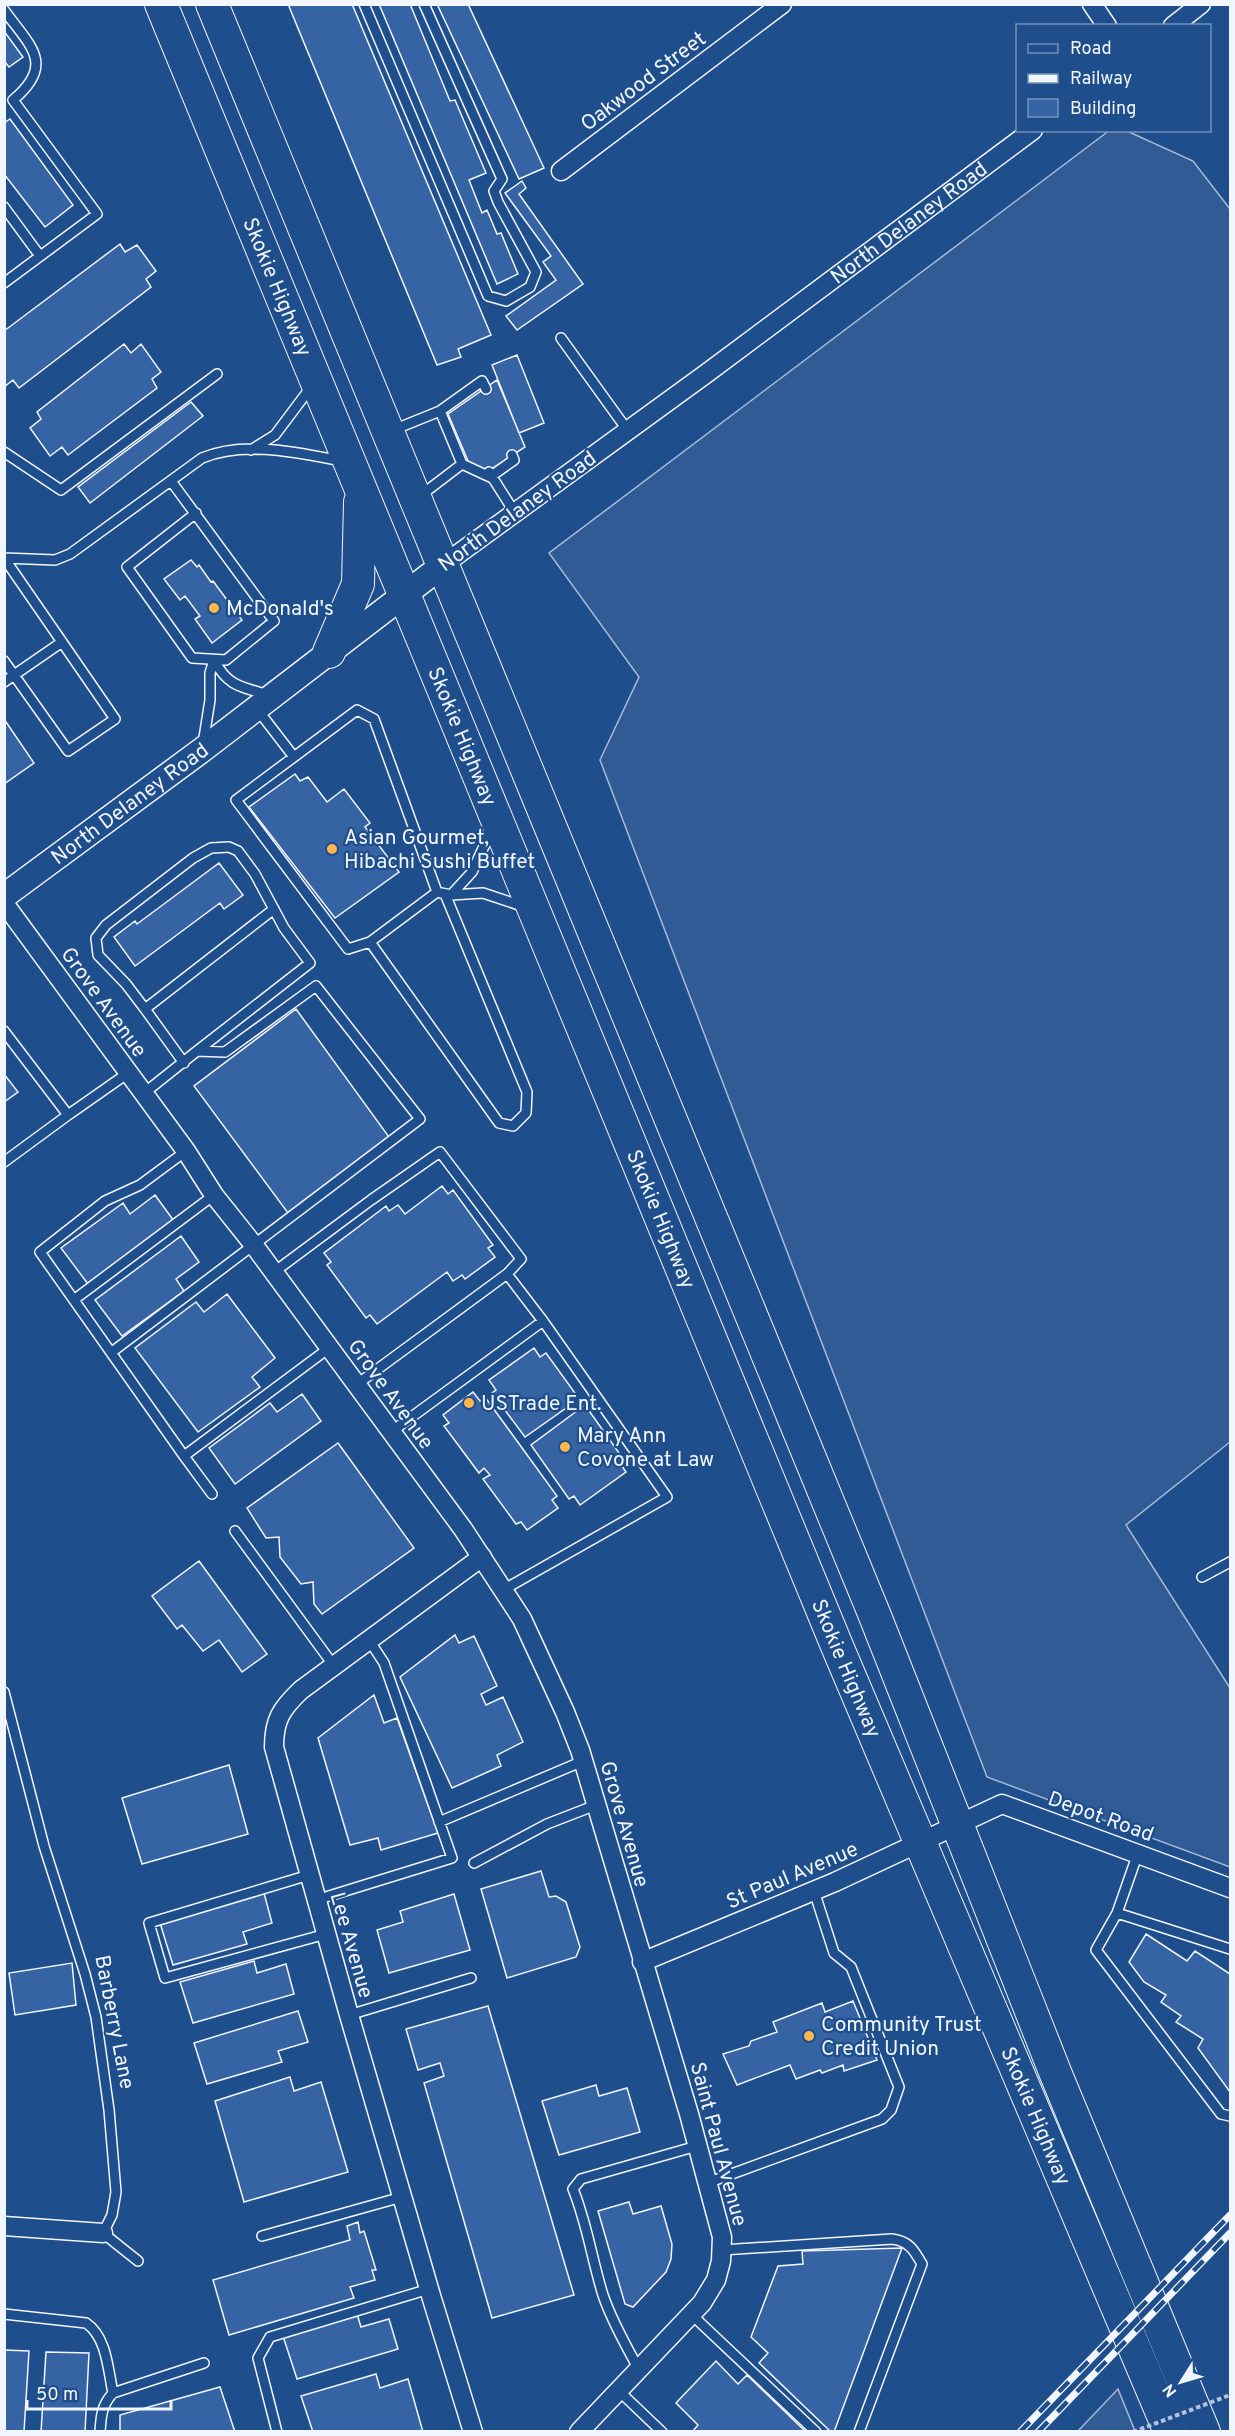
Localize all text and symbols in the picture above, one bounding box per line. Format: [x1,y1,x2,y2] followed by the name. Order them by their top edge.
[1016,24,1211,132] legend
[576,26,712,138] street label: Oakwood Street
[1070,38,1112,61] text: Road
[1070,68,1132,91] text: Railway
[1070,98,1136,121] text: Building
[826,156,994,291] street label: North Delaney Road
[235,214,317,361] street label: Skokie Highway
[433,446,602,579] street label: North Delaney Road
[226,596,334,623] place label: McDonald's
[207,601,221,615] marker: McDonald's
[420,663,502,811] street label: Skokie Highway
[46,738,215,872] street label: North Delaney Road
[344,825,535,876] place label: Asian Gourmet, Hibachi Sushi Buffet
[325,842,339,856] marker: Asian Gourmet, Hibachi Sushi Buffet
[54,942,152,1063] street label: Grove Avenue
[619,1146,701,1293] street label: Skokie Highway
[341,1334,439,1455] street label: Grove Avenue
[481,1391,601,1418] place label: USTrade Ent.
[462,1396,476,1410] marker: USTrade Ent.
[577,1423,714,1474] place label: Mary Ann Covone at Law
[558,1440,572,1454] marker: Mary Ann Covone at Law
[804,1595,886,1742] street label: Skokie Highway
[593,1758,654,1891] street label: Grove Avenue
[1044,1786,1157,1849] street label: Depot Road
[723,1836,863,1916] street label: St Paul Avenue
[323,1889,379,2002] street label: Lee Avenue
[87,1953,140,2092] street label: Barberry Lane
[821,2012,982,2063] place label: Community Trust Credit Union
[802,2029,816,2043] marker: Community Trust Credit Union
[993,2043,1076,2190] street label: Skokie Highway
[683,2059,752,2229] street label: Saint Paul Avenue
[1151,2352,1211,2412] north arrow
[27,2373,171,2411] scale bar
[1159,2379,1182,2400] text: N
[36,2384,78,2407] text: 50 m

